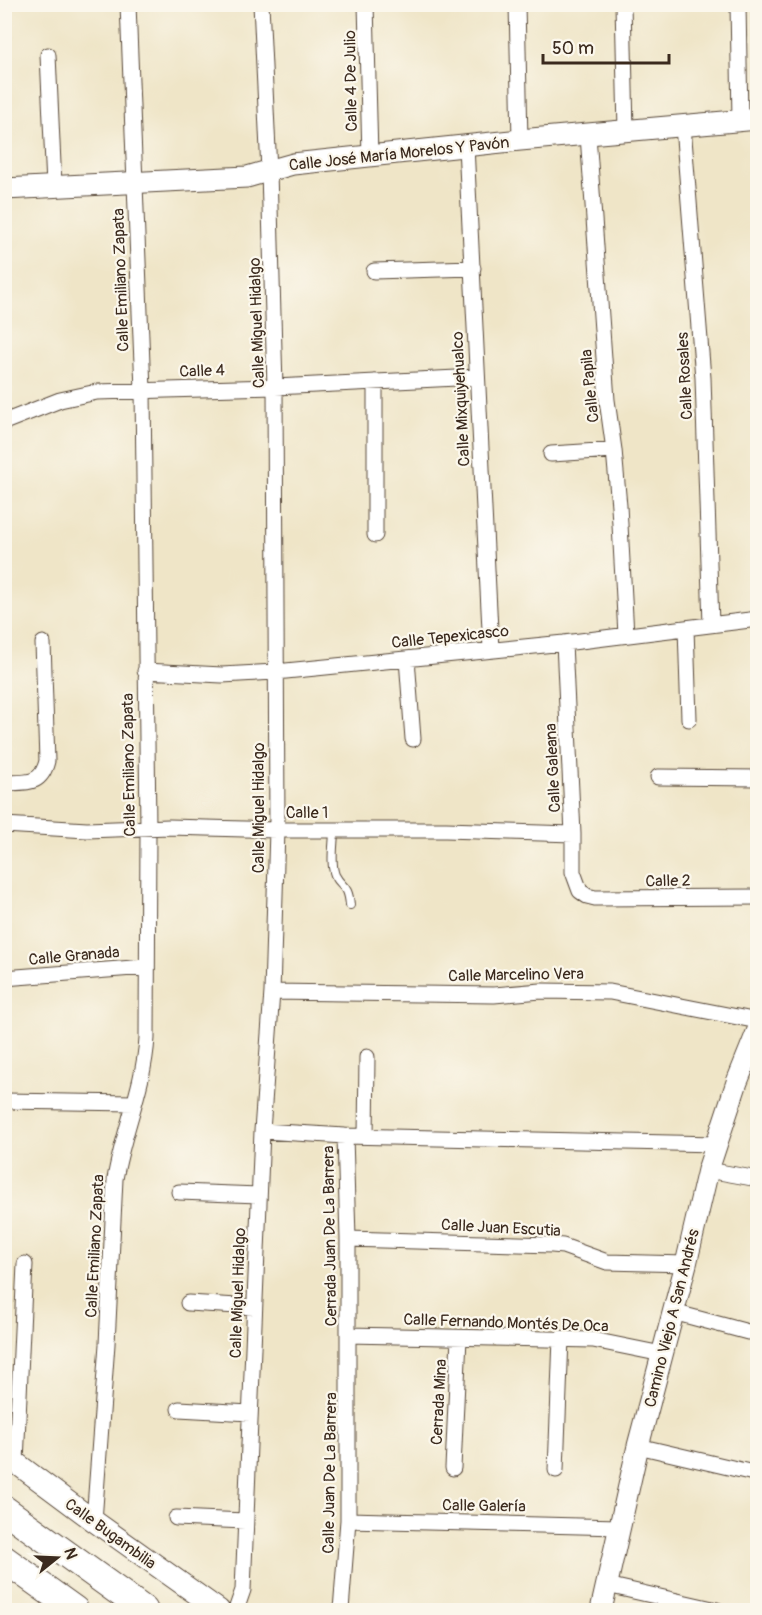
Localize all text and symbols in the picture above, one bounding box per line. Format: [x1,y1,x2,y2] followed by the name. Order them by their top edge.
[543,27,669,65] scale bar
[340,30,362,132] street label: Calle 4 De Julio
[552,37,594,60] text: 50 m
[288,132,510,176] street label: Calle José María Morelos Y Pavón
[109,208,133,352] street label: Calle Emiliano Zapata
[245,257,269,389] street label: Calle Miguel Hidalgo
[447,331,475,467] street label: Calle Mixquiyehualco
[673,332,697,420] street label: Calle Rosales
[576,348,604,424] street label: Calle Papila
[179,360,225,382] street label: Calle 4
[390,621,510,653] street label: Calle Tepexicasco
[118,693,140,837] street label: Calle Emiliano Zapata
[541,723,565,813] street label: Calle Galeana
[249,742,269,873] street label: Calle Miguel Hidalgo
[286,803,328,823] street label: Calle 1
[645,871,691,891] street label: Calle 2
[28,942,120,970] street label: Calle Granada
[448,964,584,986] street label: Calle Marcelino Vera
[318,1146,342,1326] street label: Cerrada Juan De La Barrera
[81,1174,109,1318] street label: Calle Emiliano Zapata
[441,1215,561,1241] street label: Calle Juan Escutia
[226,1227,250,1359] street label: Calle Miguel Hidalgo
[640,1227,704,1409] street label: Camino Viejo A San Andrés
[403,1309,609,1337] street label: Calle Fernando Montés De Oca
[427,1359,451,1446] street label: Cerrada Mina
[319,1392,341,1554] street label: Calle Juan De La Barrera
[61,1494,160,1574] street label: Calle Bugambilia
[442,1495,526,1517] street label: Calle Galería
[27,1528,87,1588] north arrow
[59,1545,82,1562] text: N

